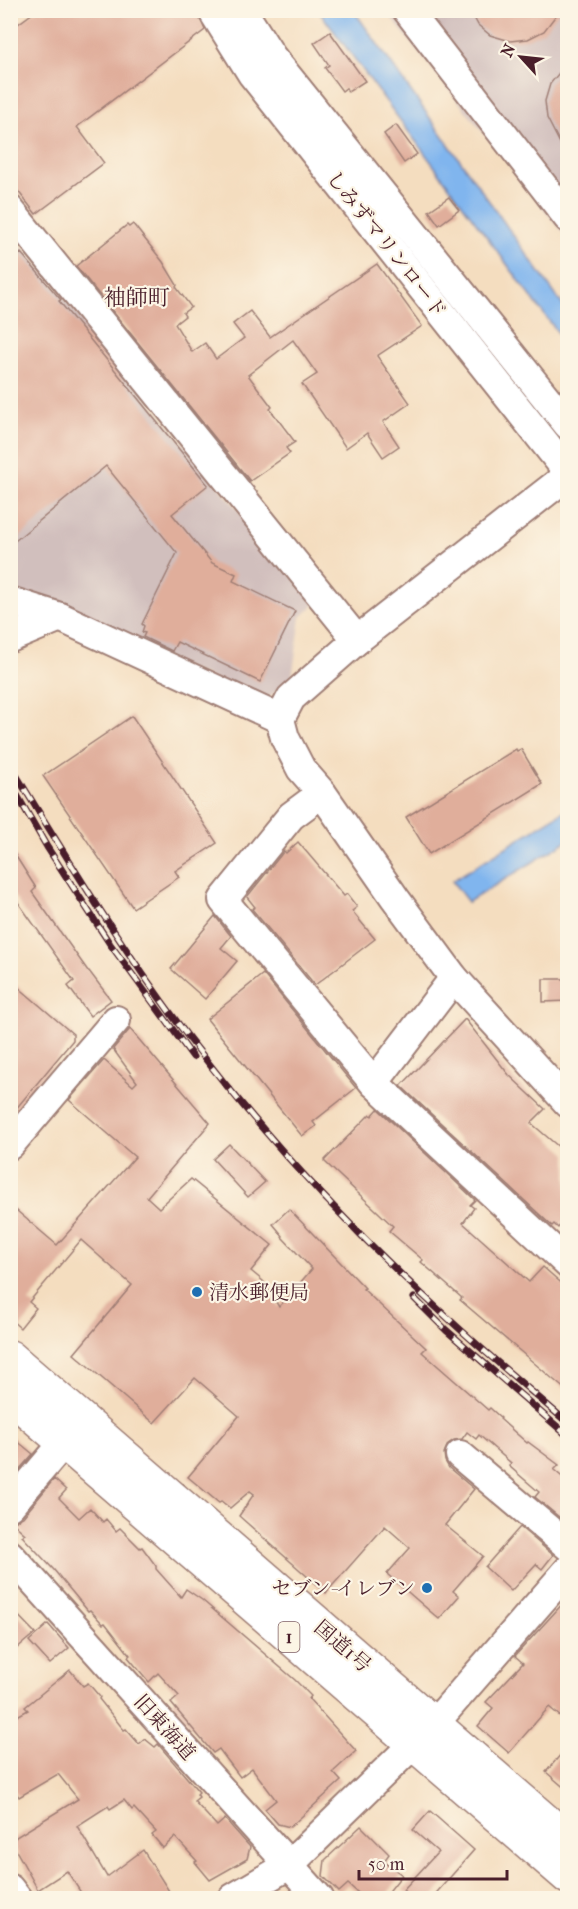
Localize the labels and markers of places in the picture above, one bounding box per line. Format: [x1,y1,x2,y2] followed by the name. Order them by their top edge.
[209,1281,309,1304] place label: 清水郵便局
[190,1285,204,1299] marker: 清水郵便局
[271,1577,415,1600] place label: セブン-イレブン
[420,1581,434,1595] marker: セブン-イレブン

